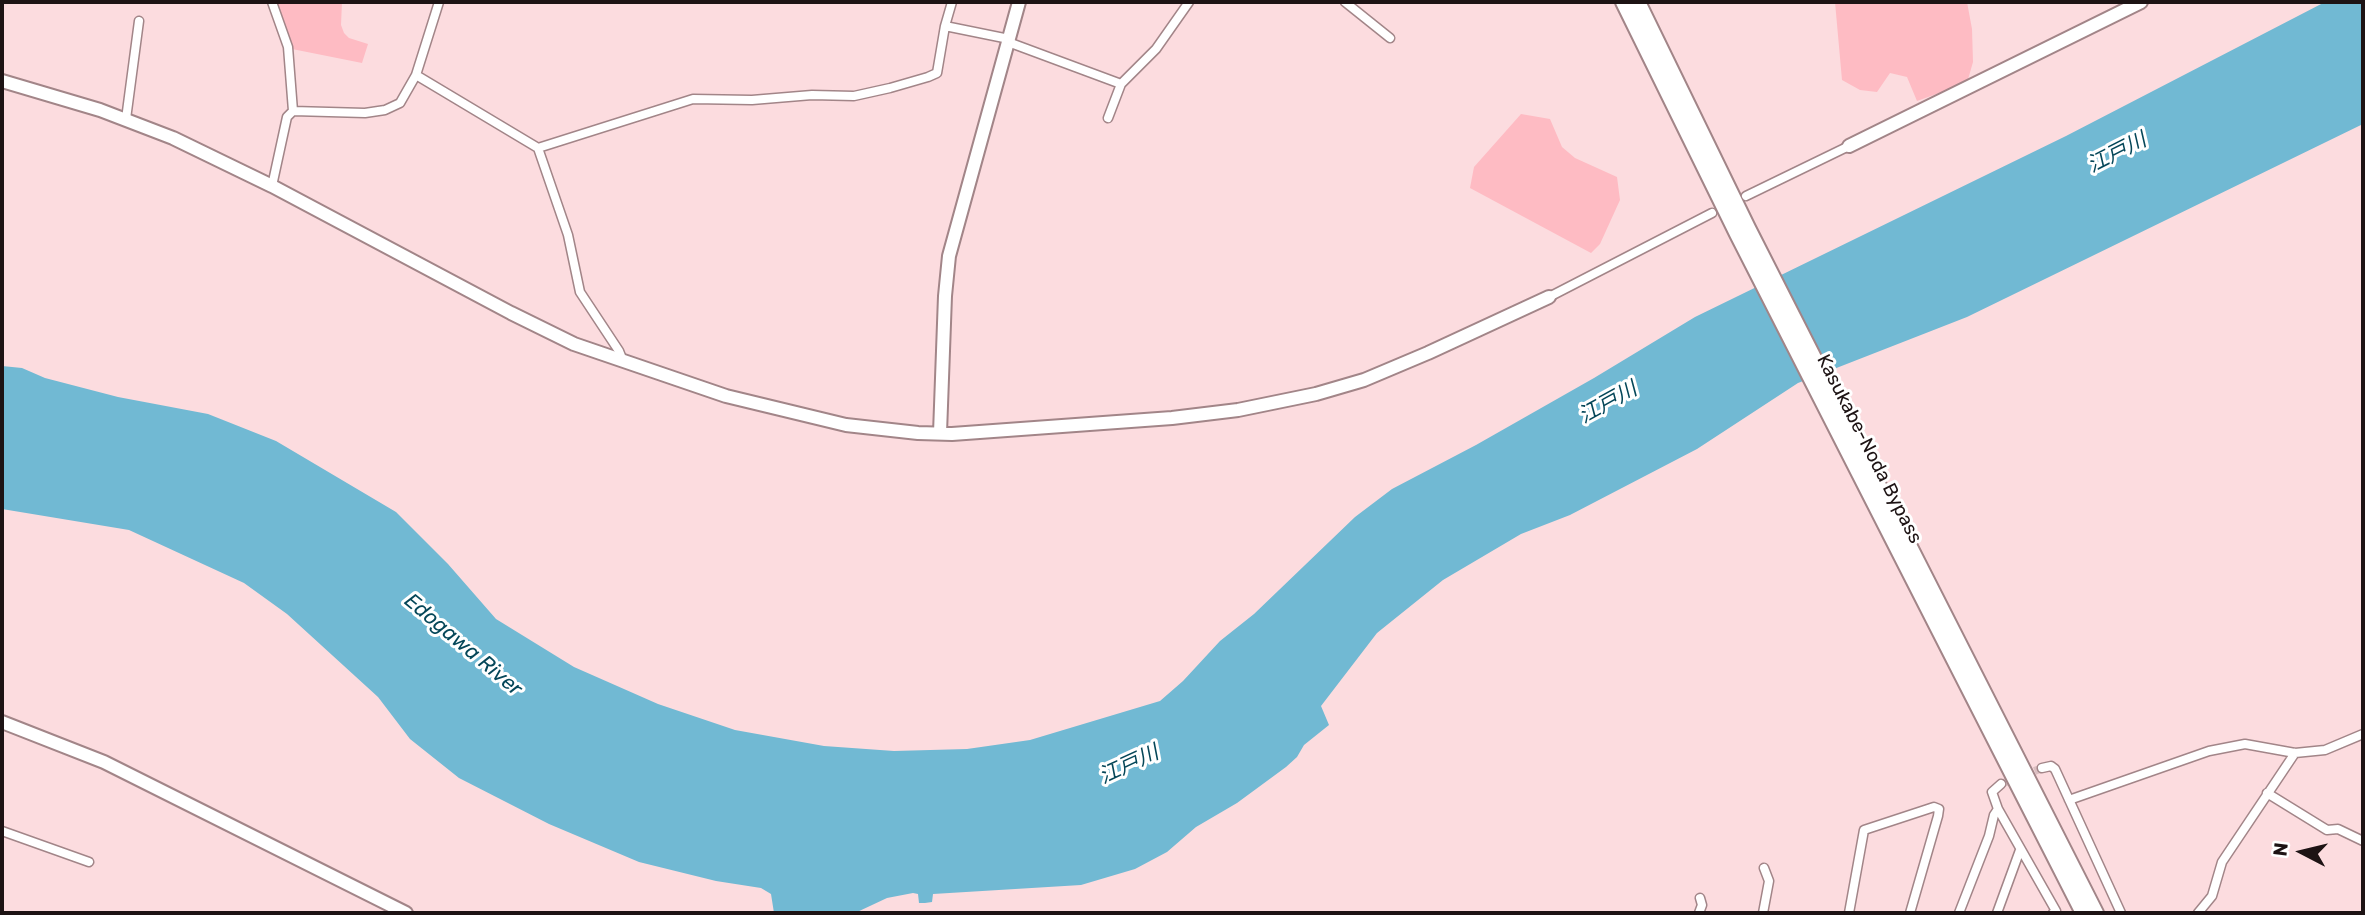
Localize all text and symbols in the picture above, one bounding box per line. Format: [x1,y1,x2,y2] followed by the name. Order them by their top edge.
[2083,127,2151,179] water label: 江戸川
[1811,351,1927,547] street label: Kasukabe-Noda Bypass
[1574,377,1642,429] water label: 江戸川
[399,588,527,702] water label: Edogawa River
[1095,740,1163,790] water label: 江戸川
[2267,817,2337,887] north arrow
[2268,841,2293,858] text: N

